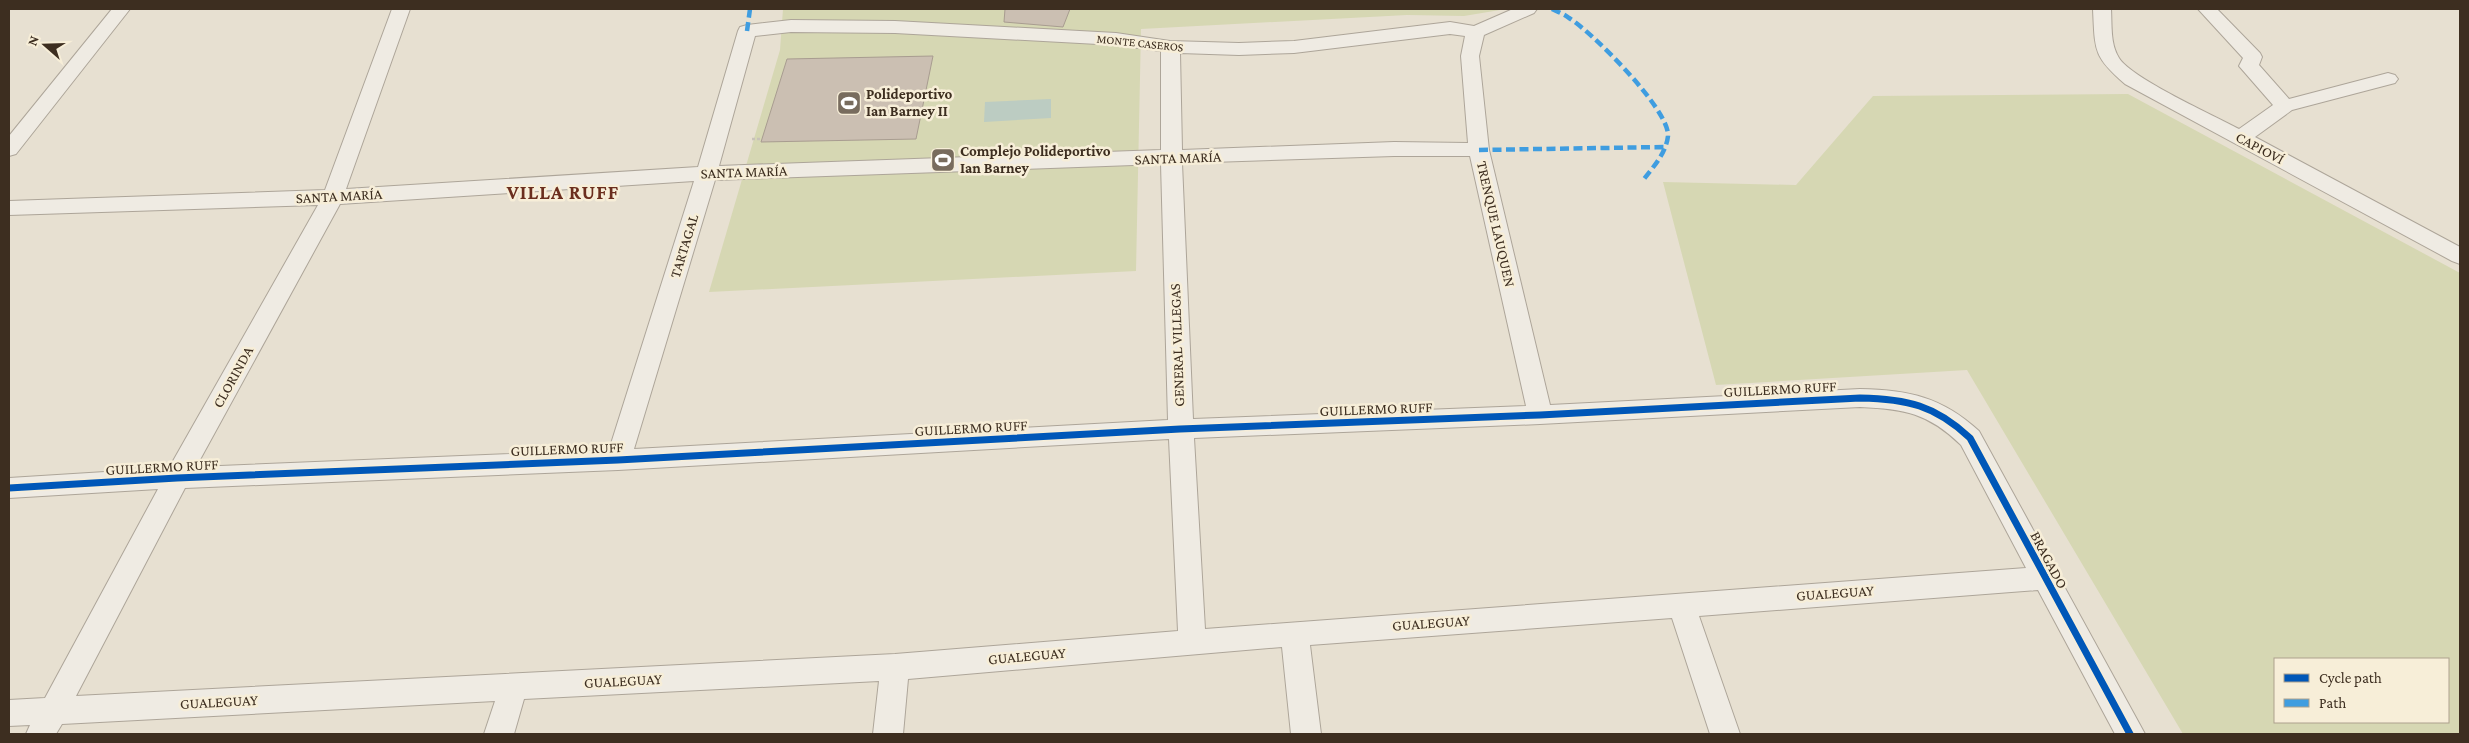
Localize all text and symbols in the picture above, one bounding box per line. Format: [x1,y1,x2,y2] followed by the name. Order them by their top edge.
[20,20,70,70] north arrow
[1096,31,1184,55] street label: MONTE CASEROS
[24,33,42,48] text: N
[866,86,953,119] place label: Polideportivo Ian Barney II
[836,90,862,116] sports icon: Polideportivo Ian Barney II
[2233,129,2287,168] street label: CAPIOVÍ
[960,143,1111,176] place label: Complejo Polideportivo Ian Barney
[930,147,956,173] sports icon: Complejo Polideportivo Ian Barney
[1134,148,1222,168] street label: SANTA MARÍA
[1474,160,1518,289] street label: TRENQUE LAUQUEN
[700,162,788,182] street label: SANTA MARÍA
[506,181,619,203] district label: VILLA RUFF
[295,186,383,206] street label: SANTA MARÍA
[667,212,701,280] street label: TARTAGAL
[1167,283,1187,407] street label: GENERAL VILLEGAS
[210,343,257,410] street label: CLORINDA
[1723,378,1837,400] street label: GUILLERMO RUFF
[1319,399,1433,419] street label: GUILLERMO RUFF
[914,417,1028,439] street label: GUILLERMO RUFF
[510,439,624,459] street label: GUILLERMO RUFF
[105,456,219,478] street label: GUILLERMO RUFF
[2027,529,2071,591] street label: BRAGADO
[1796,582,1875,604] street label: GUALEGUAY
[1392,612,1471,634] street label: GUALEGUAY
[987,645,1067,667] street label: GUALEGUAY
[2274,658,2449,723] legend
[2319,670,2382,687] text: Cycle path
[584,671,662,691] street label: GUALEGUAY
[180,692,258,712] street label: GUALEGUAY
[2319,695,2346,711] text: Path

